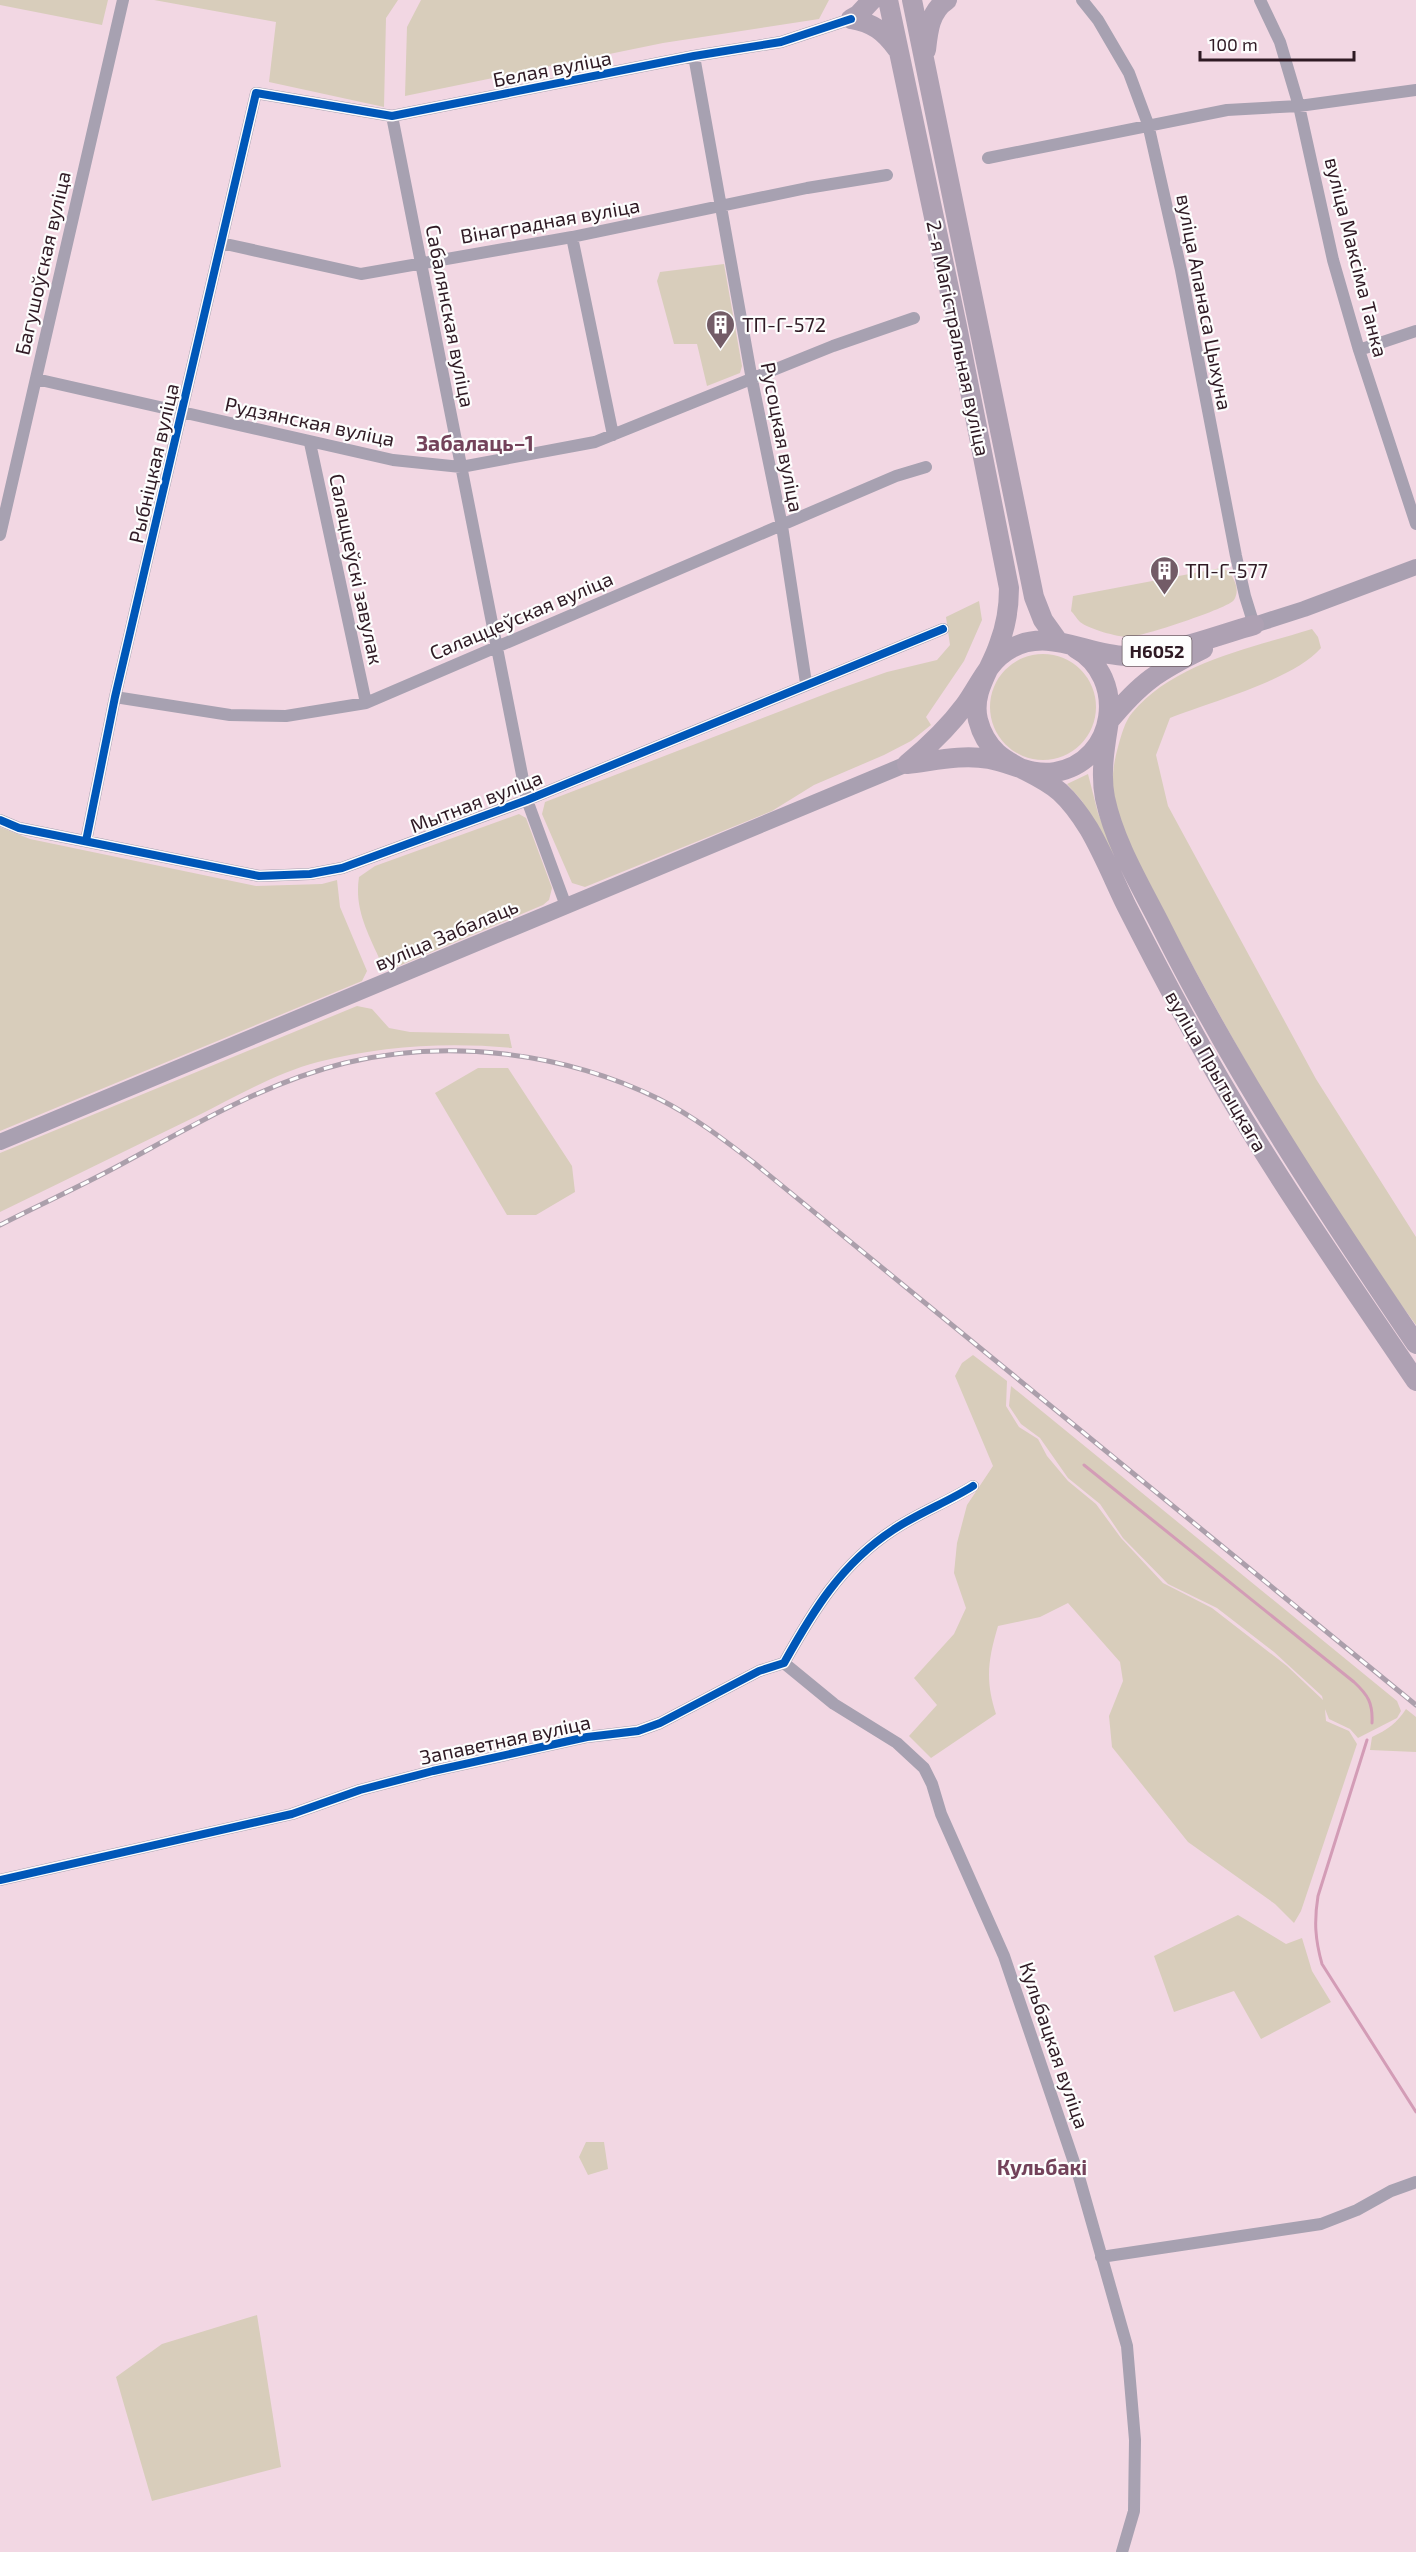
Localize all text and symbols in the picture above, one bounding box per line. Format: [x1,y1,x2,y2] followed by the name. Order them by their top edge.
[1200,24,1354,62] scale bar
[1209,33,1258,55] text: 100 m
[491,45,614,92] street label: Белая вуліца
[1320,155,1393,360] street label: вуліца Максіма Танка
[9,169,76,357] street label: Багушоўская вуліца
[458,192,642,249] street label: Вінаградная вуліца
[1171,192,1238,412] street label: вуліца Апанаса Цыхуна
[921,218,996,458] street label: 2-я Магістральная вуліца
[421,223,480,410] street label: Сабалянская вуліца
[705,308,737,350] building icon: ТП-Г-572
[742,312,826,336] place label: ТП-Г-572
[756,360,809,514] street label: Русоцкая вуліца
[123,381,184,546] street label: Рыбніцкая вуліца
[223,391,397,452] street label: Рудзянская вуліца
[416,430,534,455] district label: Забалаць–1
[324,471,389,667] street label: Салаццеўскі завулак
[1148,554,1180,596] building icon: ТП-Г-577
[1185,558,1268,582] place label: ТП-Г-577
[426,566,617,665] street label: Салаццеўская вуліца
[1122,636,1192,666] road number: Н6052
[406,765,546,838] street label: Мытная вуліца
[371,893,522,976] street label: вуліца Забалаць
[1160,986,1273,1156] street label: вуліца Прытыцкага
[417,1709,593,1770] street label: Запаветная вуліца
[1014,1958,1095,2132] street label: Кульбацкая вуліца
[997,2154,1087,2179] district label: Кульбакі

